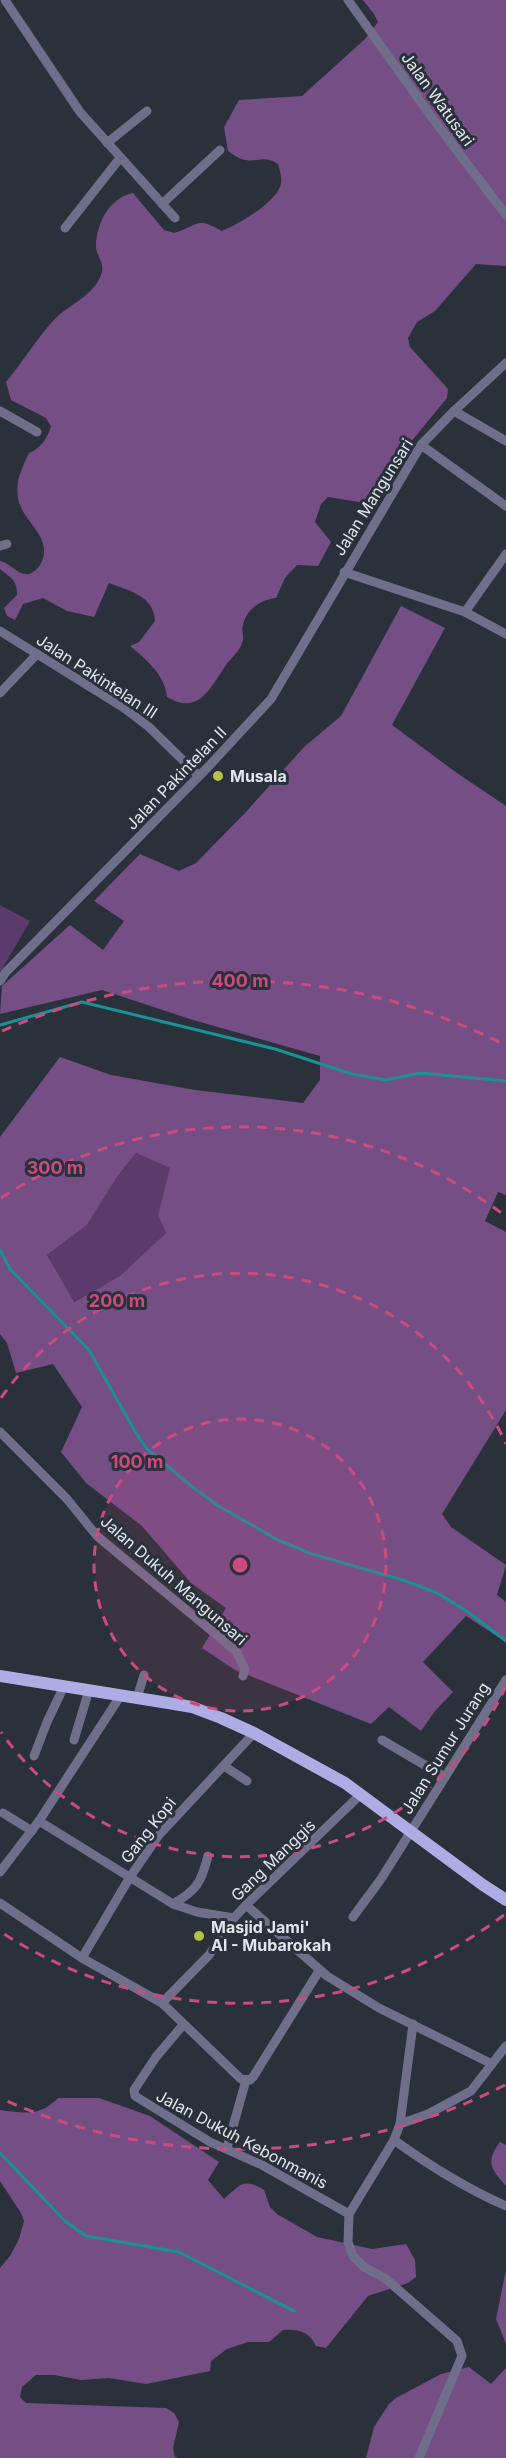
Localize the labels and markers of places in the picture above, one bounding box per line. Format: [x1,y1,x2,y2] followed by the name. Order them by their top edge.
[230,766,287,786] place label: Musala
[211,769,225,783] marker: Musala
[230,1555,250,1575] centre of rings
[211,1917,331,1955] place label: Masjid Jami' Al - Mubarokah
[192,1929,206,1943] marker: Masjid Jami' Al - Mubarokah

